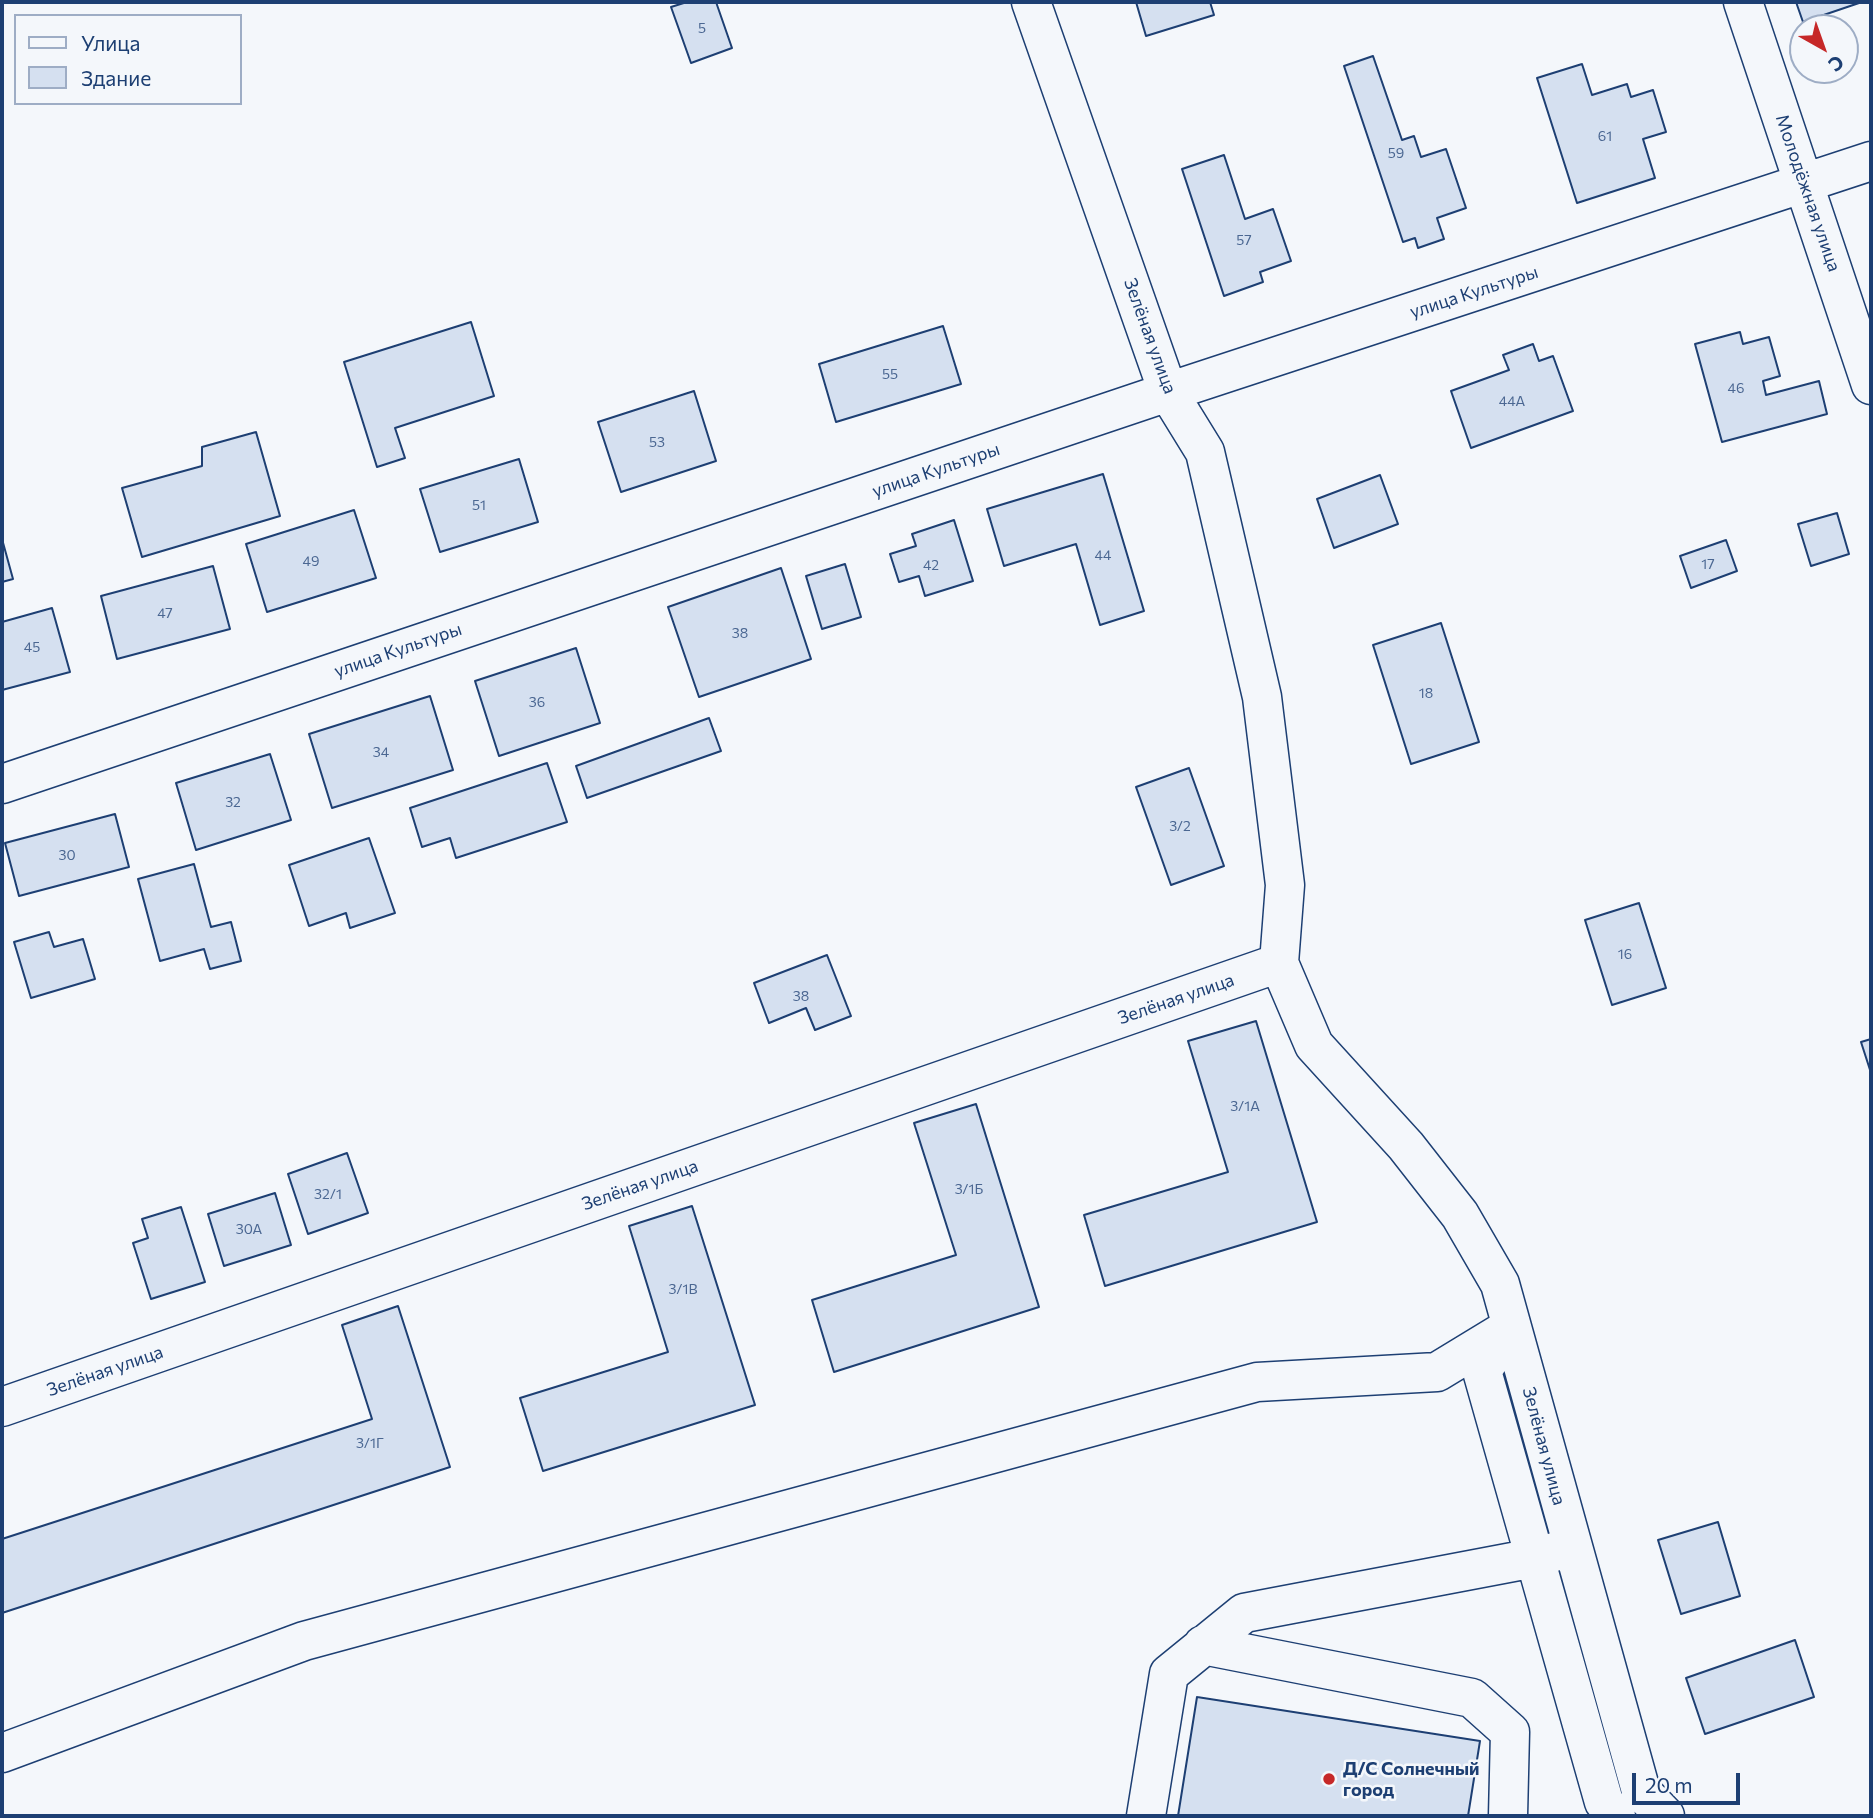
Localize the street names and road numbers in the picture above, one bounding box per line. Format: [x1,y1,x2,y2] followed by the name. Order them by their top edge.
[1771,112,1845,274] street label: Молодёжная улица
[1407,261,1541,323] street label: улица Культуры
[1119,275,1181,397] street label: Зелёная улица
[869,438,1003,502] street label: улица Культуры
[331,618,465,682] street label: улица Культуры
[1115,969,1237,1029] street label: Зелёная улица
[579,1155,701,1215] street label: Зелёная улица
[44,1341,166,1401] street label: Зелёная улица
[1518,1385,1570,1507] street label: Зелёная улица

